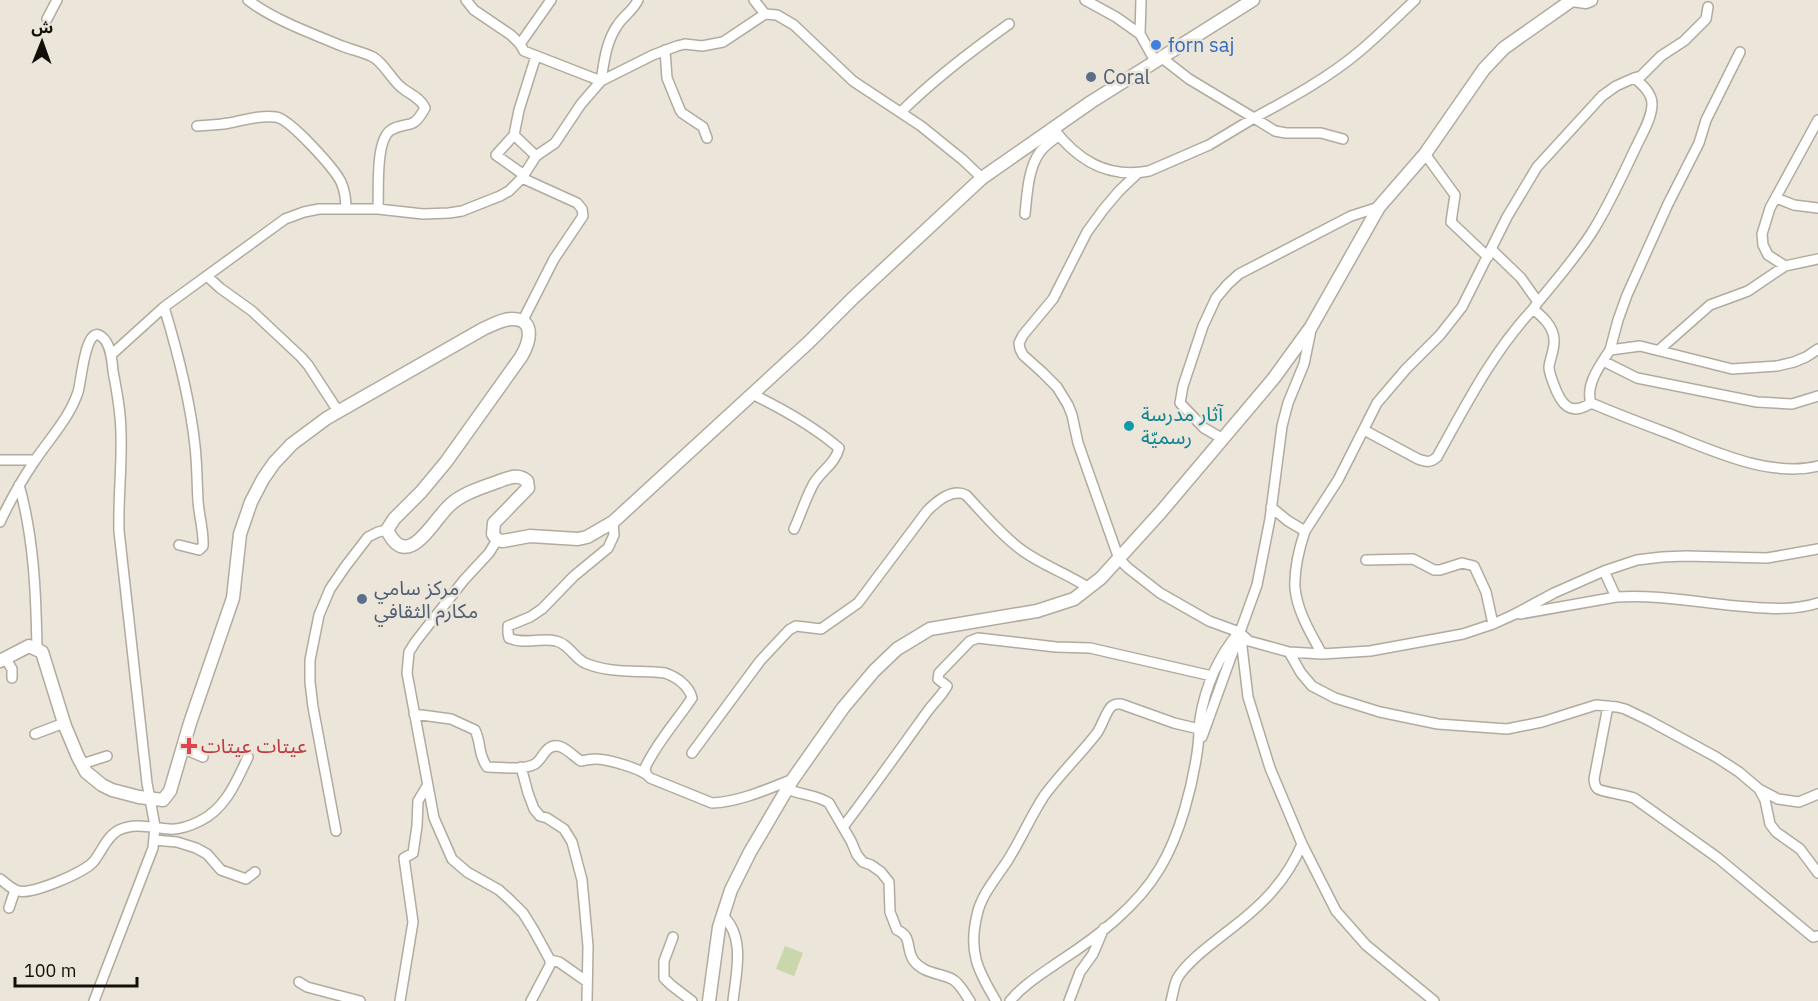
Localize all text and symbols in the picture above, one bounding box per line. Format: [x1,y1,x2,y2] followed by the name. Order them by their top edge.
[12,12,72,72] north arrow
[31,17,53,37] text: ش
[1168,31,1234,58] place label: forn saj
[1149,38,1163,52] marker: forn saj
[1103,63,1150,90] place label: Coral
[1084,70,1098,84] marker: Coral
[1141,400,1224,450] place label: آثار مدرسة رسميّة
[1122,419,1136,433] marker: آثار مدرسة رسميّة
[374,574,478,627] place label: مركز سامي مكارم الثقافي
[355,592,369,606] marker: مركز سامي مكارم الثقافي
[201,732,307,759] place label: عيتات عيتات
[182,739,196,753] marker: عيتات عيتات
[15,950,136,988] scale bar
[24,959,76,982] text: 100 m

